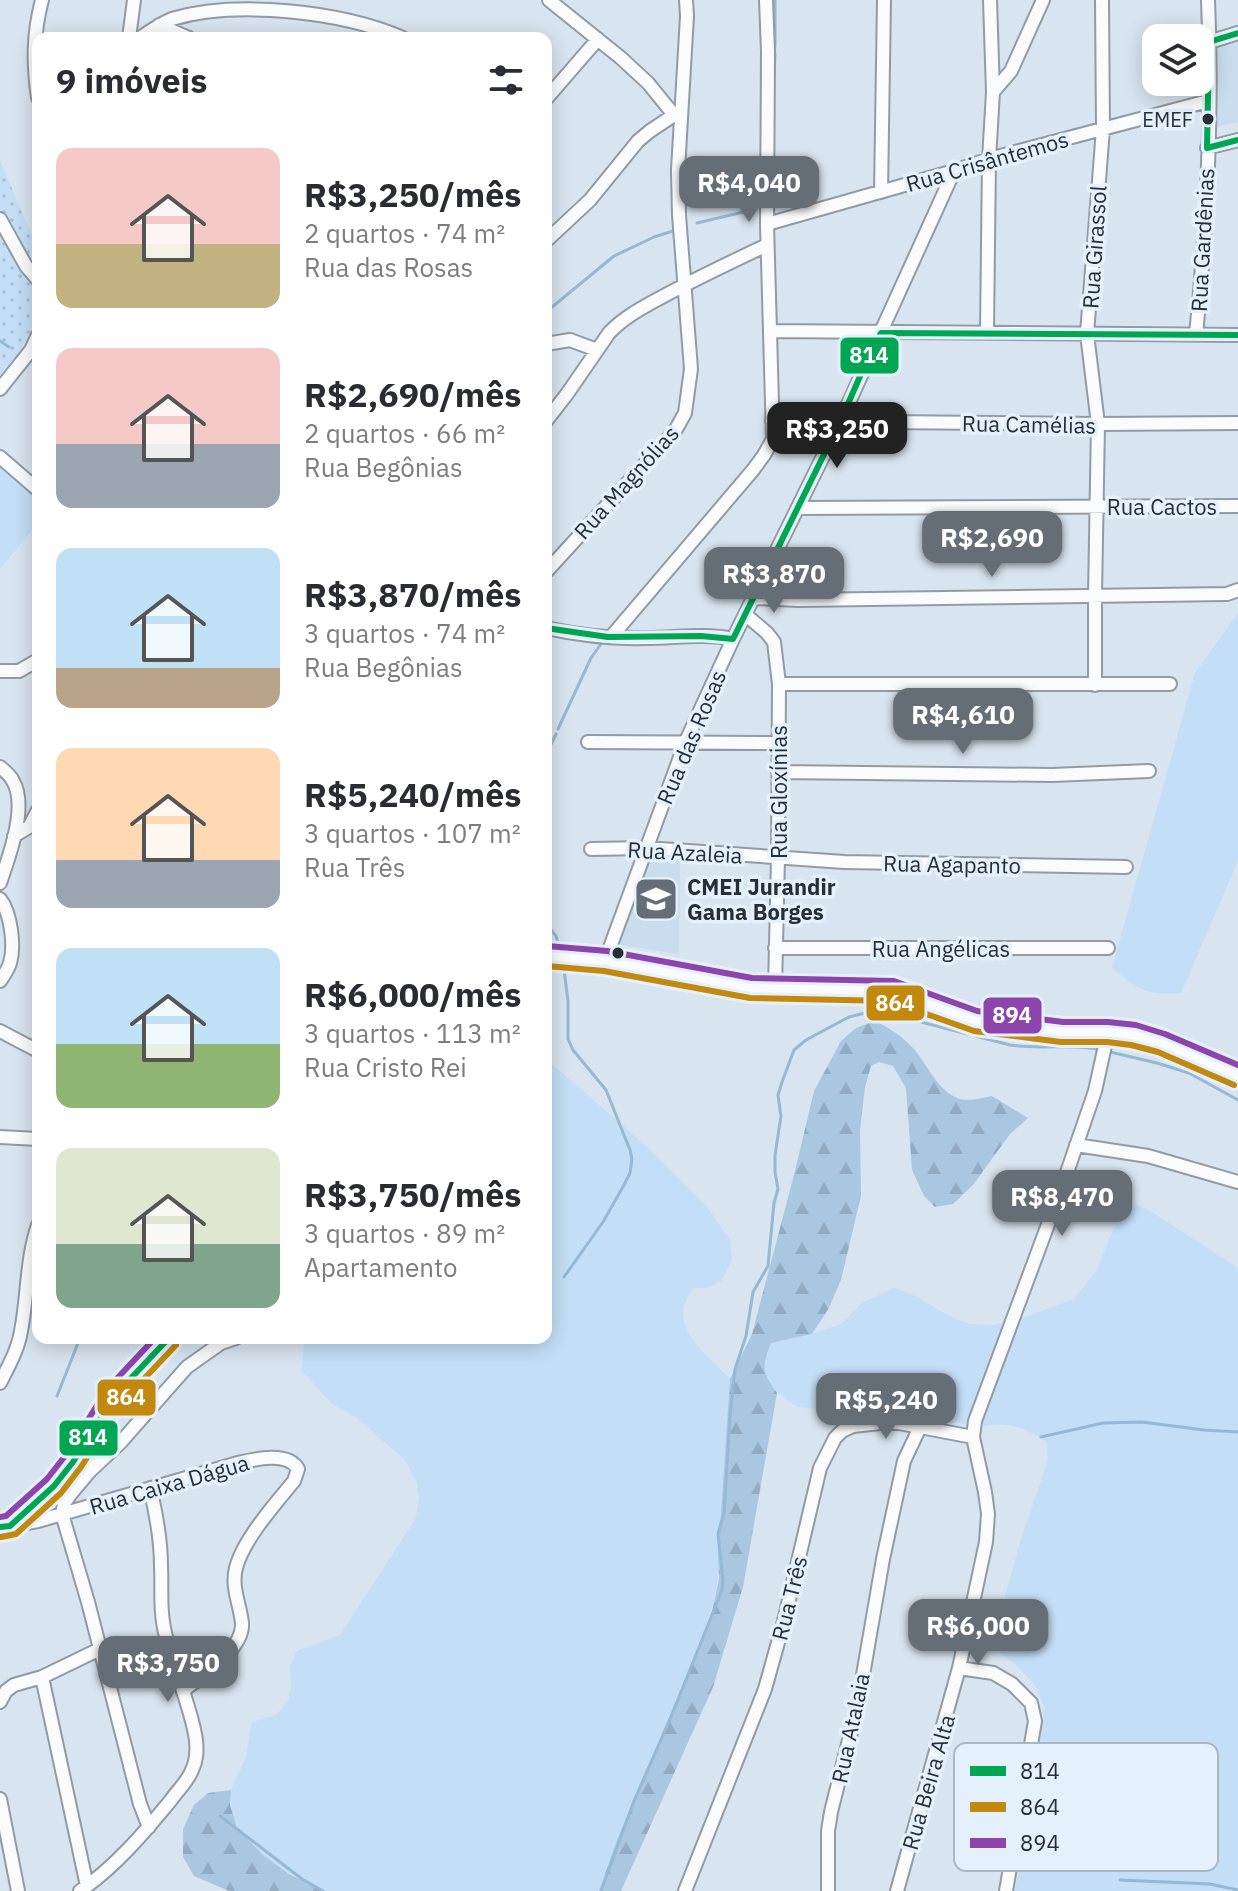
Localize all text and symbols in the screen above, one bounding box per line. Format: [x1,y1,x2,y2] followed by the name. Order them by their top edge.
[1142,24,1214,96] map controls
[1142,24,1214,96] button: layers
[56,58,207,102] text: 9 imóveis
[484,58,528,102] icon: filters
[1142,106,1193,133] place label: EMEF
[1200,111,1216,127] marker: EMEF
[902,124,1072,198] street label: Rua Crisântemos
[675,156,823,224] pin: R$4,040
[697,165,801,199] text: R$4,040
[1184,167,1220,313] street label: Rua Gardênias
[304,172,521,216] text: R$3,250/mês
[120,180,216,276] icon: home
[1075,184,1113,310] street label: Rua Girassol
[304,216,505,250] text: 2 quartos · 74 m²
[304,250,473,284] text: Rua das Rosas
[839,336,900,375] line badge: 814
[849,340,889,369] text: 814
[304,372,521,416] text: R$2,690/mês
[120,380,216,476] icon: home
[763,402,911,470] pin: R$3,250
[962,408,1096,440] street label: Rua Camélias
[785,411,889,445] text: R$3,250
[304,416,505,450] text: 2 quartos · 66 m²
[567,419,685,545] street label: Rua Magnólias
[304,450,463,484] text: Rua Begônias
[1107,492,1217,521] street label: Rua Cactos
[918,511,1066,579] pin: R$2,690
[940,520,1044,554] text: R$2,690
[700,547,848,615] pin: R$3,870
[722,556,826,590] text: R$3,870
[304,572,521,616] text: R$3,870/mês
[120,580,216,676] icon: home
[304,616,505,650] text: 3 quartos · 74 m²
[304,650,463,684] text: Rua Begônias
[650,665,732,809] street label: Rua das Rosas
[889,688,1037,756] pin: R$4,610
[911,697,1015,731] text: R$4,610
[764,725,793,859] street label: Rua Gloxínias
[304,772,521,816] text: R$5,240/mês
[120,780,216,876] icon: home
[304,816,521,850] text: 3 quartos · 107 m²
[627,835,743,870] street label: Rua Azaleia
[883,848,1021,880] street label: Rua Agapanto
[304,850,405,884] text: Rua Três
[687,872,836,926] place label: CMEI Jurandir Gama Borges
[632,875,680,923] school or university icon: CMEI Jurandir Gama Borges
[872,934,1010,963] street label: Rua Angélicas
[610,945,626,961] unlabelled marker
[304,972,521,1016] text: R$6,000/mês
[120,980,216,1076] icon: home
[865,984,926,1022] line badge: 864
[875,988,915,1017] text: 864
[982,996,1043,1035] line badge: 894
[992,1000,1032,1029] text: 894
[304,1016,521,1050] text: 3 quartos · 113 m²
[304,1050,467,1084] text: Rua Cristo Rei
[988,1170,1136,1238] pin: R$8,470
[304,1172,521,1216] text: R$3,750/mês
[1010,1179,1114,1213] text: R$8,470
[120,1180,216,1276] icon: home
[304,1216,505,1250] text: 3 quartos · 89 m²
[304,1250,458,1284] text: Apartamento
[812,1373,960,1441] pin: R$5,240
[96,1378,157,1417] line badge: 864
[106,1382,146,1411] text: 864
[834,1382,938,1416] text: R$5,240
[58,1419,119,1457] line badge: 814
[68,1422,108,1451] text: 814
[86,1447,252,1521] street label: Rua Caixa Dágua
[765,1553,813,1643] street label: Rua Três
[904,1599,1052,1667] pin: R$6,000
[926,1608,1030,1642] text: R$6,000
[94,1636,242,1704] pin: R$3,750
[116,1645,220,1679] text: R$3,750
[824,1670,876,1786] street label: Rua Atalaia
[895,1711,961,1853] street label: Rua Beira Alta
[954,1743,1218,1871] legend
[1020,1756,1060,1785] text: 814
[1020,1792,1060,1821] text: 864
[1020,1828,1060,1857] text: 894

